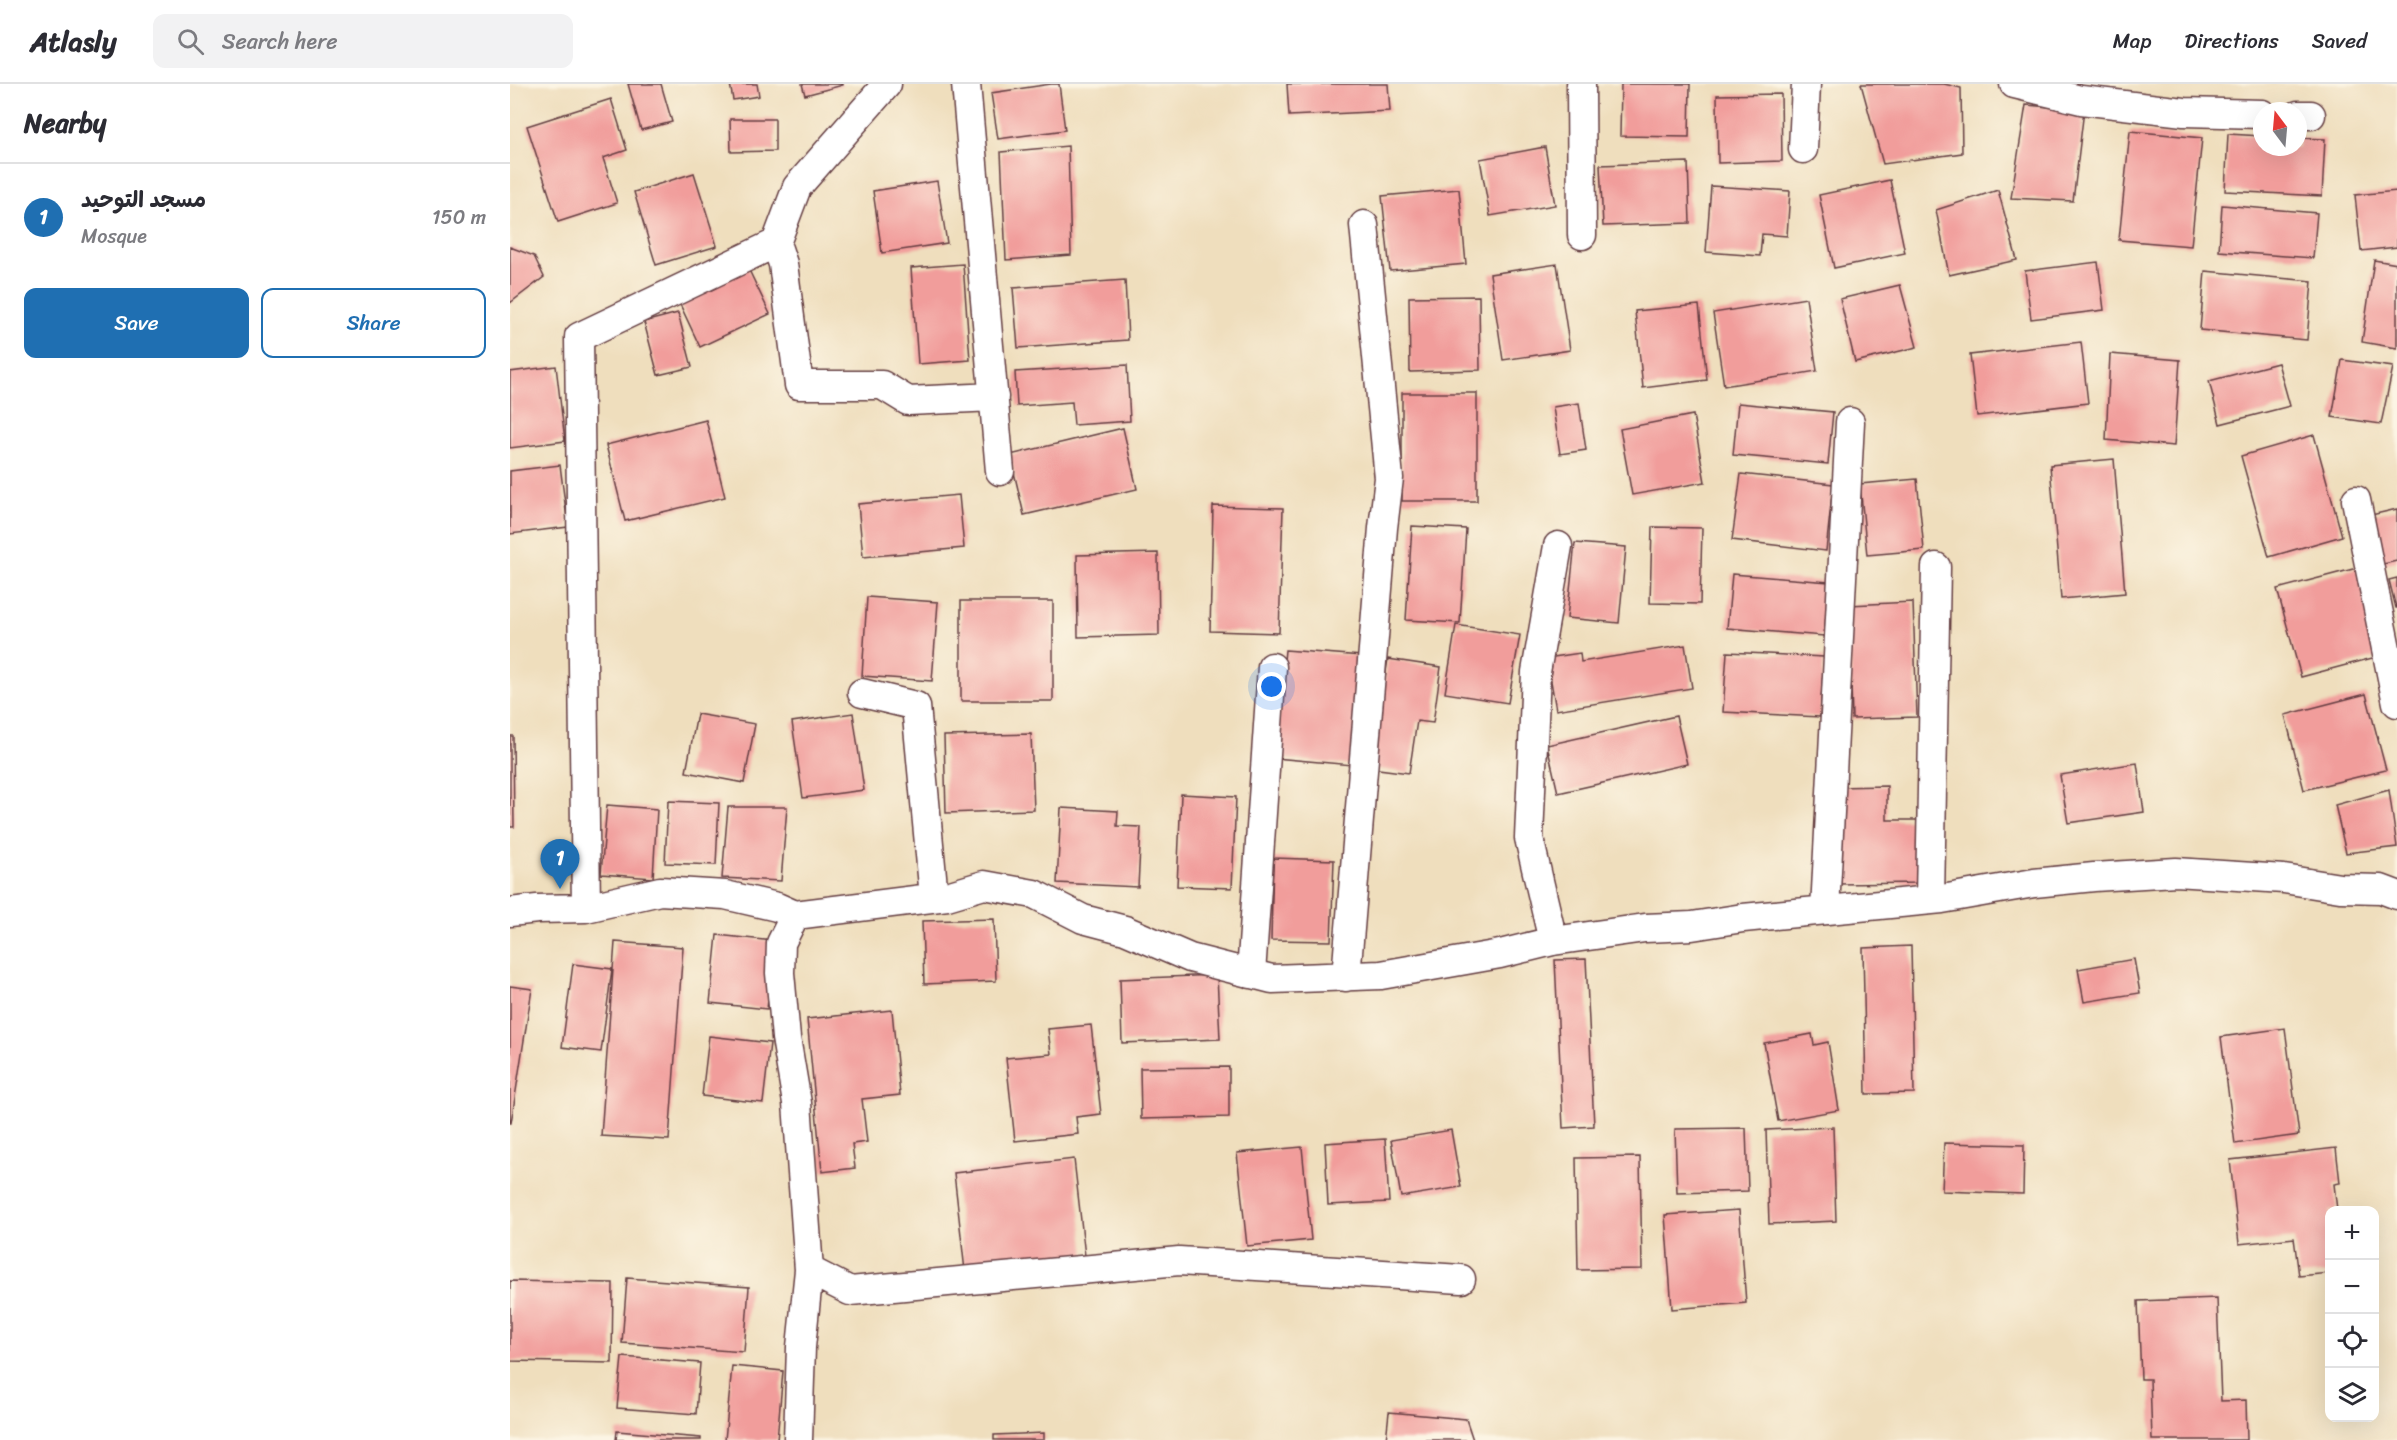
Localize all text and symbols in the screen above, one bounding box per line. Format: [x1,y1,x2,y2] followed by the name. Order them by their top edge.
[153,14,573,68] search box
[30,17,117,66] text: Atlasly
[222,22,338,61] text: Search here
[2113,22,2151,60] text: Map
[2184,22,2279,60] text: Directions
[2312,22,2367,60] text: Saved
[174,25,207,58] icon: search
[24,100,106,146] text: Nearby
[2253,102,2307,156] north arrow
[81,180,206,219] text: مسجد التوحيد
[39,200,48,235] text: 1
[432,200,486,235] text: 150 m
[81,219,147,254] text: Mosque
[24,288,249,358] button: Save
[261,288,486,358] button: Share
[1257,672,1286,701] your location
[541,840,580,889] pin: 1
[2325,1206,2379,1422] map controls
[2325,1206,2379,1260] button: +
[2325,1260,2379,1314] button: −
[2325,1314,2379,1368] button: locate
[2325,1368,2379,1422] button: layers

